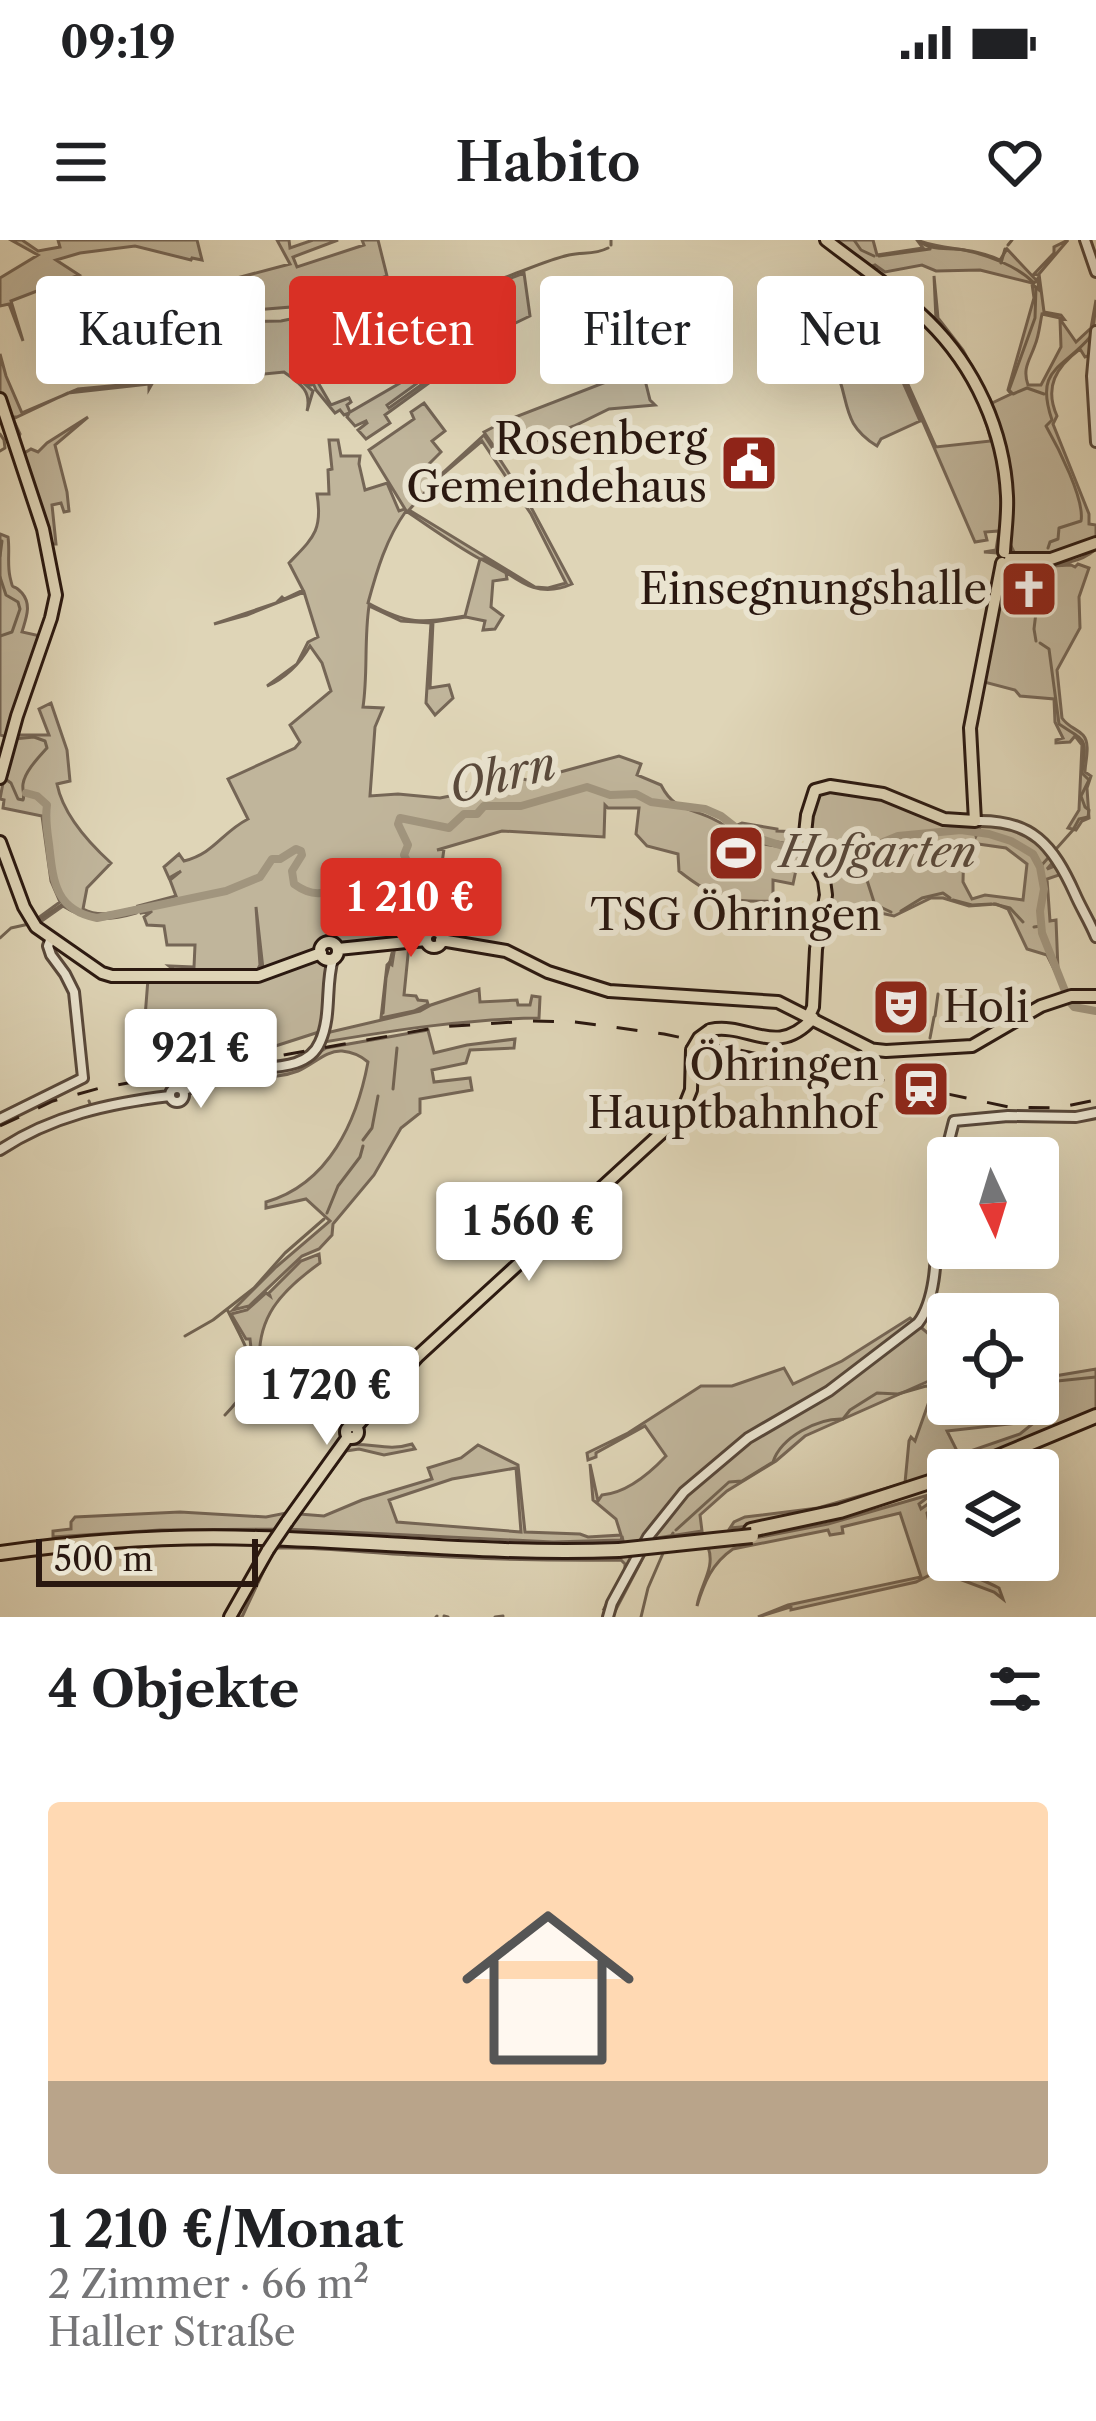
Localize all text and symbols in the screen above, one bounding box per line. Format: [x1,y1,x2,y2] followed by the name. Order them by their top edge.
[60,14,176,70] text: 09:19
[48,129,114,195] icon: menu
[455,129,641,195] text: Habito
[982,129,1048,195] icon: heart
[36,276,265,384] chip: Kaufen
[289,276,516,384] chip: Mieten
[540,276,733,384] chip: Filter
[757,276,924,384] chip: Neu
[406,413,708,513] place label: Rosenberg Gemeindehaus
[718,432,780,494] public building icon: Rosenberg Gemeindehaus
[998,558,1060,620] church icon: Einsegnungshalle
[639,563,987,615] place label: Einsegnungshalle
[442,735,562,815] water label: Ohrn
[705,822,767,884] sports icon: TSG Öhringen
[777,826,976,878] park label: Hofgarten
[300,858,522,960] pin: 1 210 €
[348,873,474,921] text: 1 210 €
[590,889,882,941] place label: TSG Öhringen
[870,976,932,1038] theatre icon: Holi
[943,981,1029,1033] place label: Holi
[117,1009,285,1111] pin: 921 €
[152,1024,250,1072] text: 921 €
[588,1039,884,1139] place label: Öhringen Hauptbahnhof
[890,1058,952,1120] station icon: Öhringen Hauptbahnhof
[927,1137,1059,1269] north arrow
[927,1137,1059,1581] map controls
[418,1182,640,1284] pin: 1 560 €
[463,1197,595,1245] text: 1 560 €
[927,1293,1059,1425] button: locate
[216,1346,438,1448] pin: 1 720 €
[262,1361,392,1409] text: 1 720 €
[927,1449,1059,1581] button: layers
[36,1533,258,1586] scale bar
[54,1539,153,1580] text: 500 m
[982,1656,1048,1722] icon: filters
[48,1658,299,1720] text: 4 Objekte
[440,1880,656,2096] icon: home
[48,2198,403,2260] text: 1 210 €/Monat
[48,2260,369,2308] text: 2 Zimmer · 66 m²
[48,2308,296,2356] text: Haller Straße

